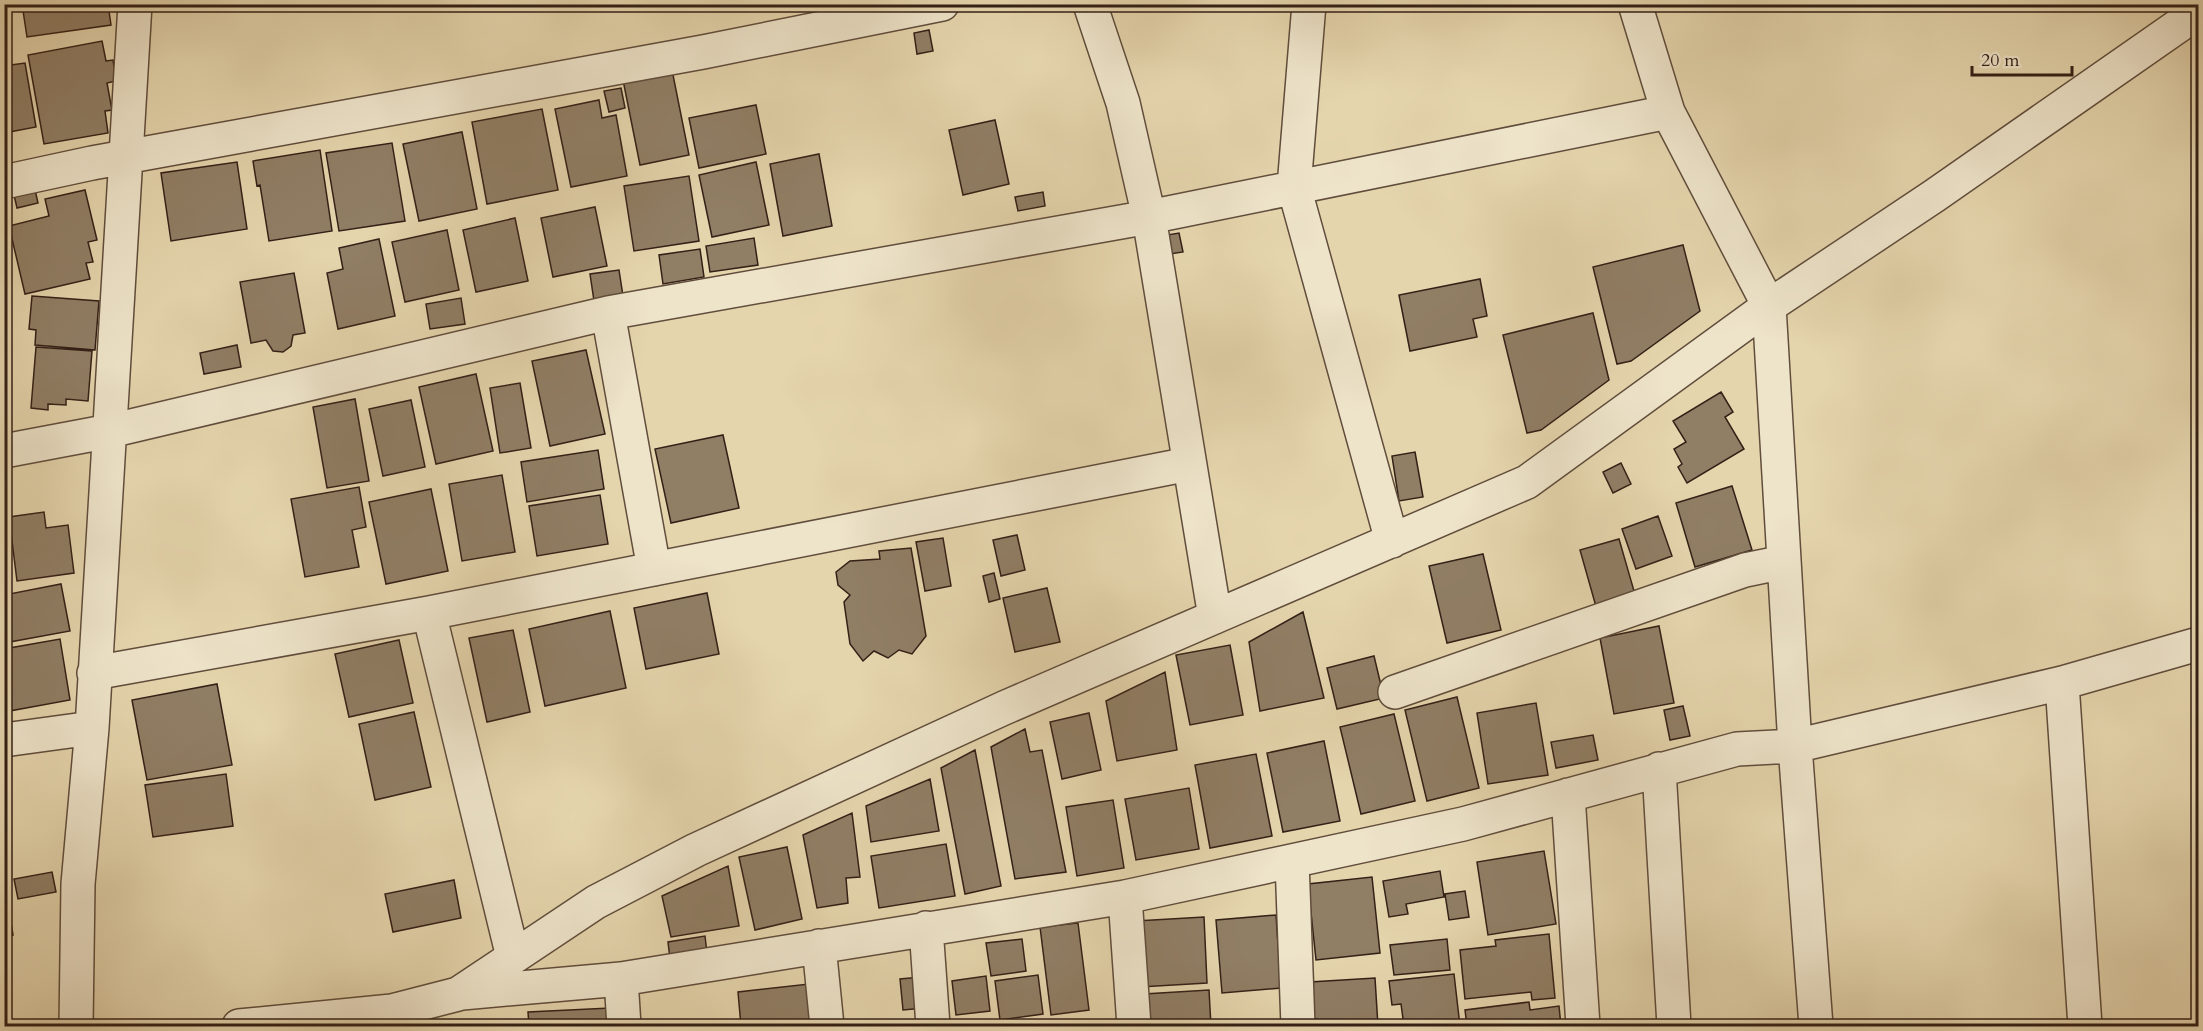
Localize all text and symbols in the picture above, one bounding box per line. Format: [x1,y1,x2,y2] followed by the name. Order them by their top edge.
[1972,39,2072,77] scale bar
[1981,48,2020,73] text: 20 m

